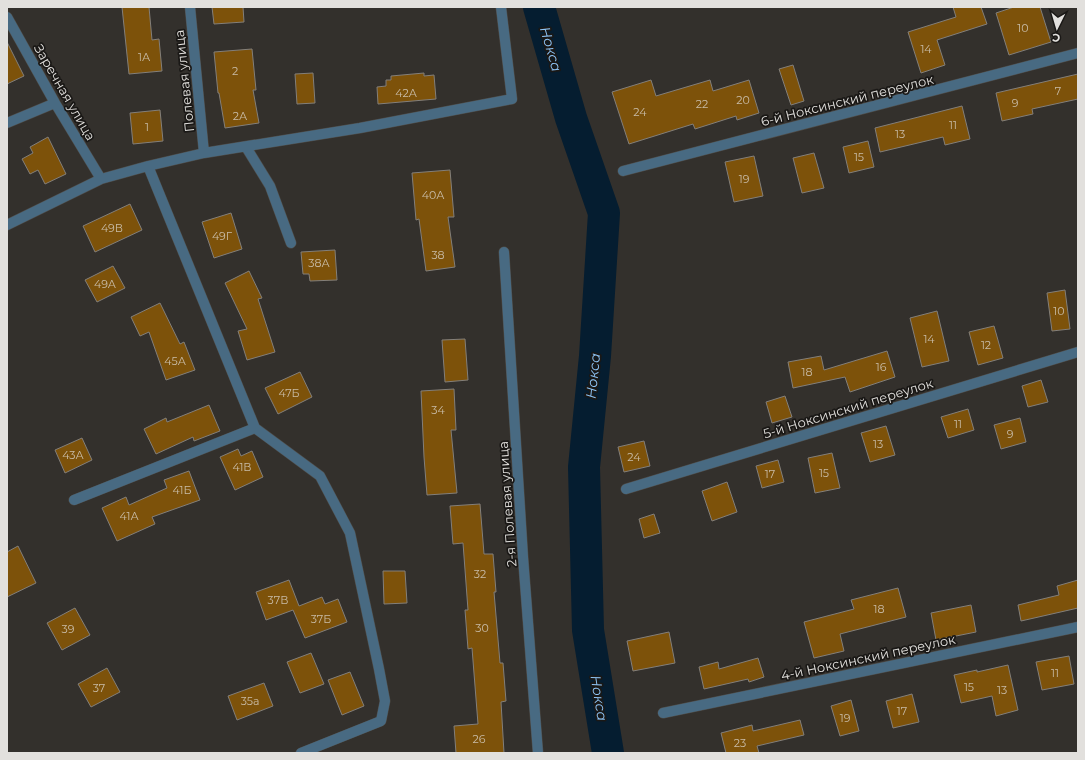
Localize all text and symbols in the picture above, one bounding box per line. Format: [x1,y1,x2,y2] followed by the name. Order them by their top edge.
[1037,8,1077,48] north arrow
[1017,21,1029,35] house number: 10
[536,24,566,74] water label: Нокса
[171,29,197,133] street label: Полевая улица
[1052,31,1061,45] text: С
[31,41,99,143] street label: Заречная улица
[920,42,932,56] house number: 14
[138,50,151,64] house number: 1А
[232,64,238,78] house number: 2
[759,71,935,129] street label: 6-й Ноксинский переулок
[1055,84,1061,98] house number: 7
[395,86,418,100] house number: 42А
[736,93,750,107] house number: 20
[1012,96,1019,110] house number: 9
[696,97,708,111] house number: 22
[633,105,647,119] house number: 24
[233,109,248,123] house number: 2А
[949,118,957,132] house number: 11
[145,120,149,134] house number: 1
[895,127,905,141] house number: 13
[854,150,864,164] house number: 15
[739,172,750,186] house number: 19
[422,188,445,202] house number: 40А
[101,221,123,235] house number: 49В
[212,229,233,243] house number: 49Г
[431,248,445,262] house number: 38
[308,256,330,270] house number: 38А
[94,277,117,291] house number: 49А
[1053,304,1065,318] house number: 10
[923,332,935,346] house number: 14
[981,338,991,352] house number: 12
[582,352,604,400] water label: Нокса
[164,354,187,368] house number: 45А
[876,360,887,374] house number: 16
[802,365,813,379] house number: 18
[761,374,935,441] street label: 5-й Ноксинский переулок
[278,386,300,400] house number: 47Б
[431,403,445,417] house number: 34
[954,417,962,431] house number: 11
[1007,427,1014,441] house number: 9
[873,437,883,451] house number: 13
[495,441,519,567] street label: 2-я Полевая улица
[62,448,85,462] house number: 43А
[627,450,641,464] house number: 24
[232,460,252,474] house number: 41В
[819,466,829,480] house number: 15
[765,467,775,481] house number: 17
[173,483,191,497] house number: 41Б
[119,509,139,523] house number: 41А
[474,567,486,581] house number: 32
[268,593,288,607] house number: 37В
[874,602,885,616] house number: 18
[311,612,331,626] house number: 37Б
[475,621,489,635] house number: 30
[62,622,75,636] house number: 39
[779,631,957,683] street label: 4-й Ноксинский переулок
[1051,666,1059,680] house number: 11
[587,674,611,722] water label: Нокса
[964,680,974,694] house number: 15
[93,681,105,695] house number: 37
[997,683,1007,697] house number: 13
[241,694,259,708] house number: 35а
[897,704,907,718] house number: 17
[840,711,851,725] house number: 19
[473,732,486,746] house number: 26
[734,736,746,750] house number: 23

